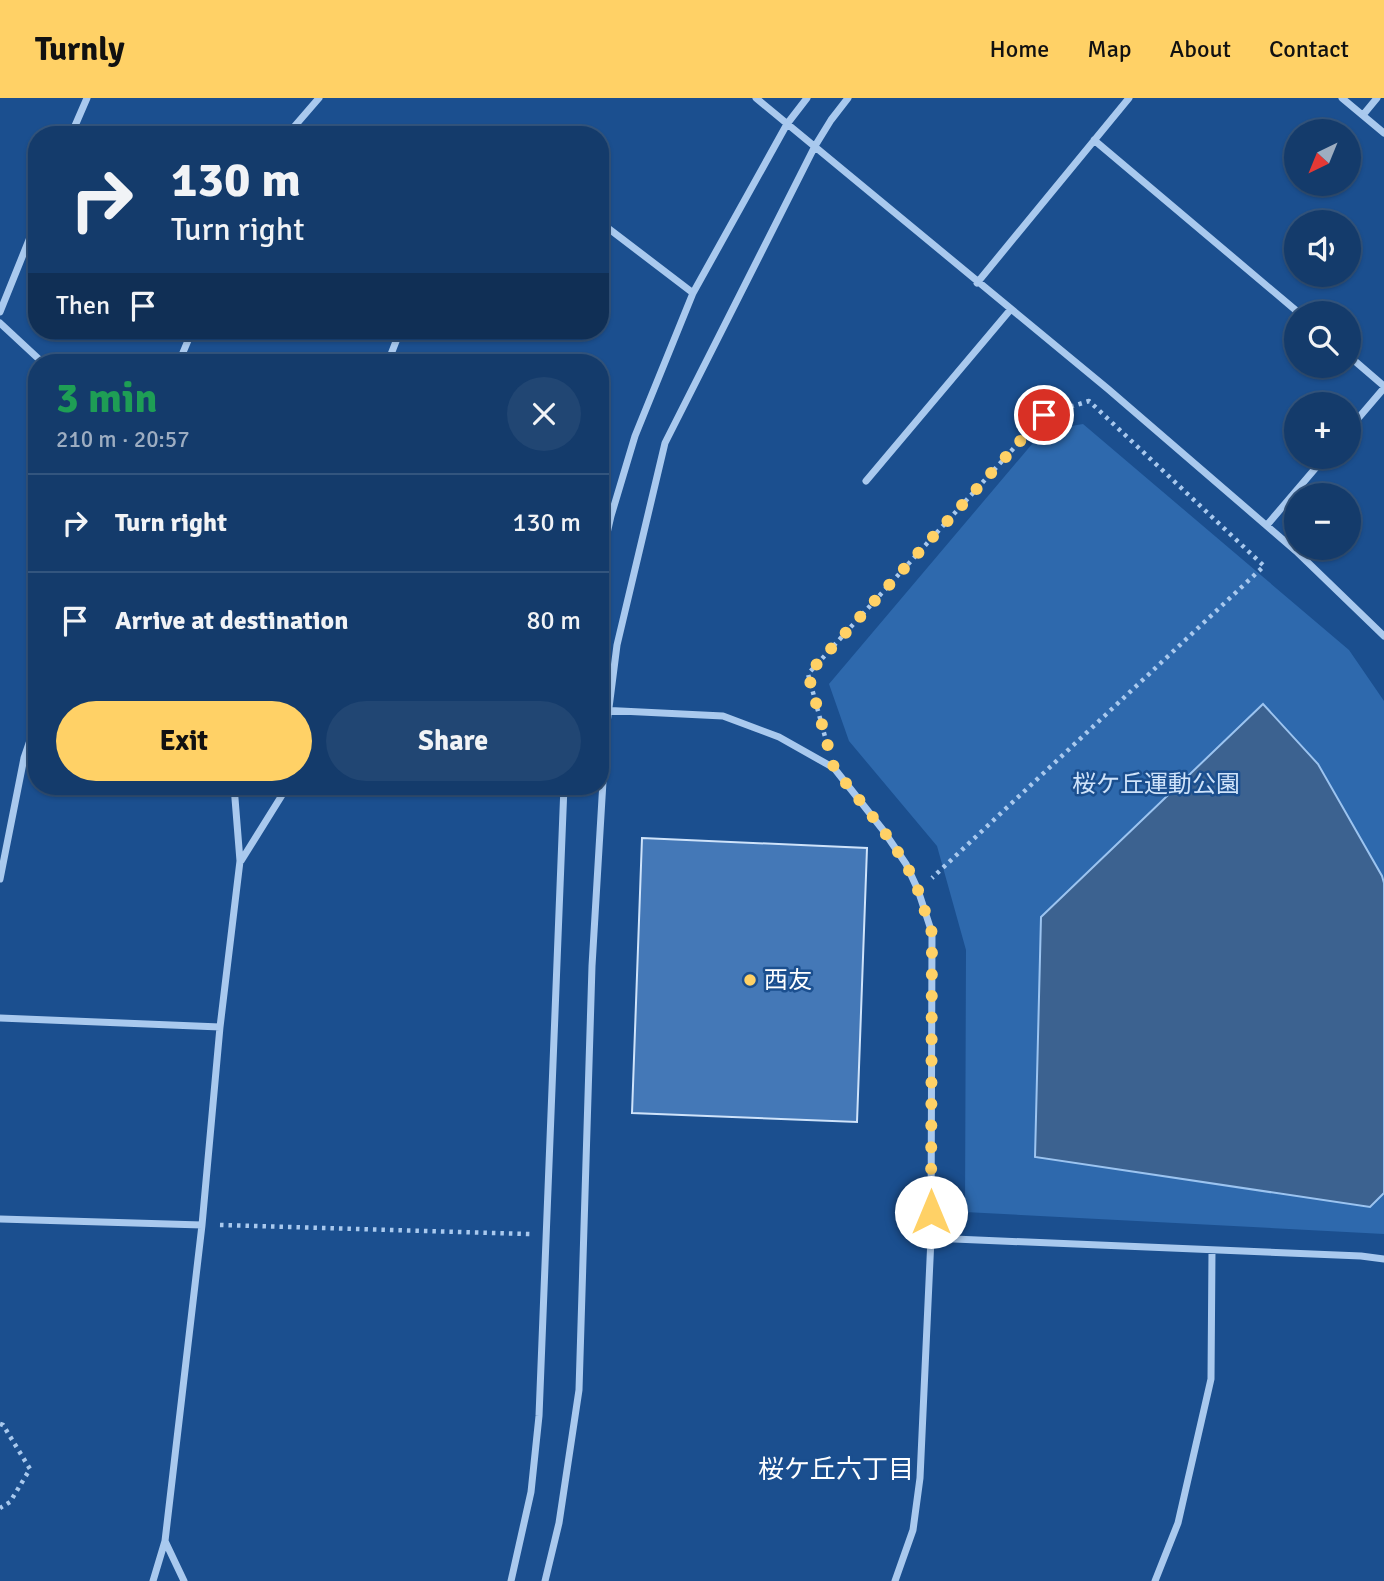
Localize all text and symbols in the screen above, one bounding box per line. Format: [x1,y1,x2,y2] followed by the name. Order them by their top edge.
[35,29,125,70] text: Turnly
[989,34,1049,64] text: Home
[1087,34,1132,64] text: Map
[1170,34,1231,64] text: About
[1269,34,1349,64] text: Contact
[1284,119,1362,196] north arrow
[1284,119,1361,560] map controls
[171,150,301,210] text: 130 m
[56,154,147,245] icon: right
[171,210,304,249] text: Turn right
[1284,210,1361,287] button: sound
[124,287,162,325] icon: arrive
[56,290,110,322] text: Then
[1284,301,1361,378] button: search
[56,373,157,424] text: 3 min
[507,377,581,451] button: close
[1014,385,1074,445] pin
[1284,392,1361,469] button: +
[1025,396,1063,434] icon: arrive
[56,425,190,454] text: 210 m · 20:57
[1284,483,1361,560] button: −
[56,504,94,542] icon: right
[115,507,227,539] text: Turn right
[512,507,581,539] text: 130 m
[56,602,94,640] icon: arrive
[115,605,348,637] text: Arrive at destination
[526,605,581,637] text: 80 m
[56,701,312,781] button: Exit
[326,701,581,781] button: Share
[1072,769,1240,799] park label: 桜ケ丘運動公園
[764,965,812,995] place label: 西友
[742,972,758,988] marker: 西友
[894,1175,968,1249] position arrow
[758,1454,914,1486] district label: 桜ケ丘六丁目

